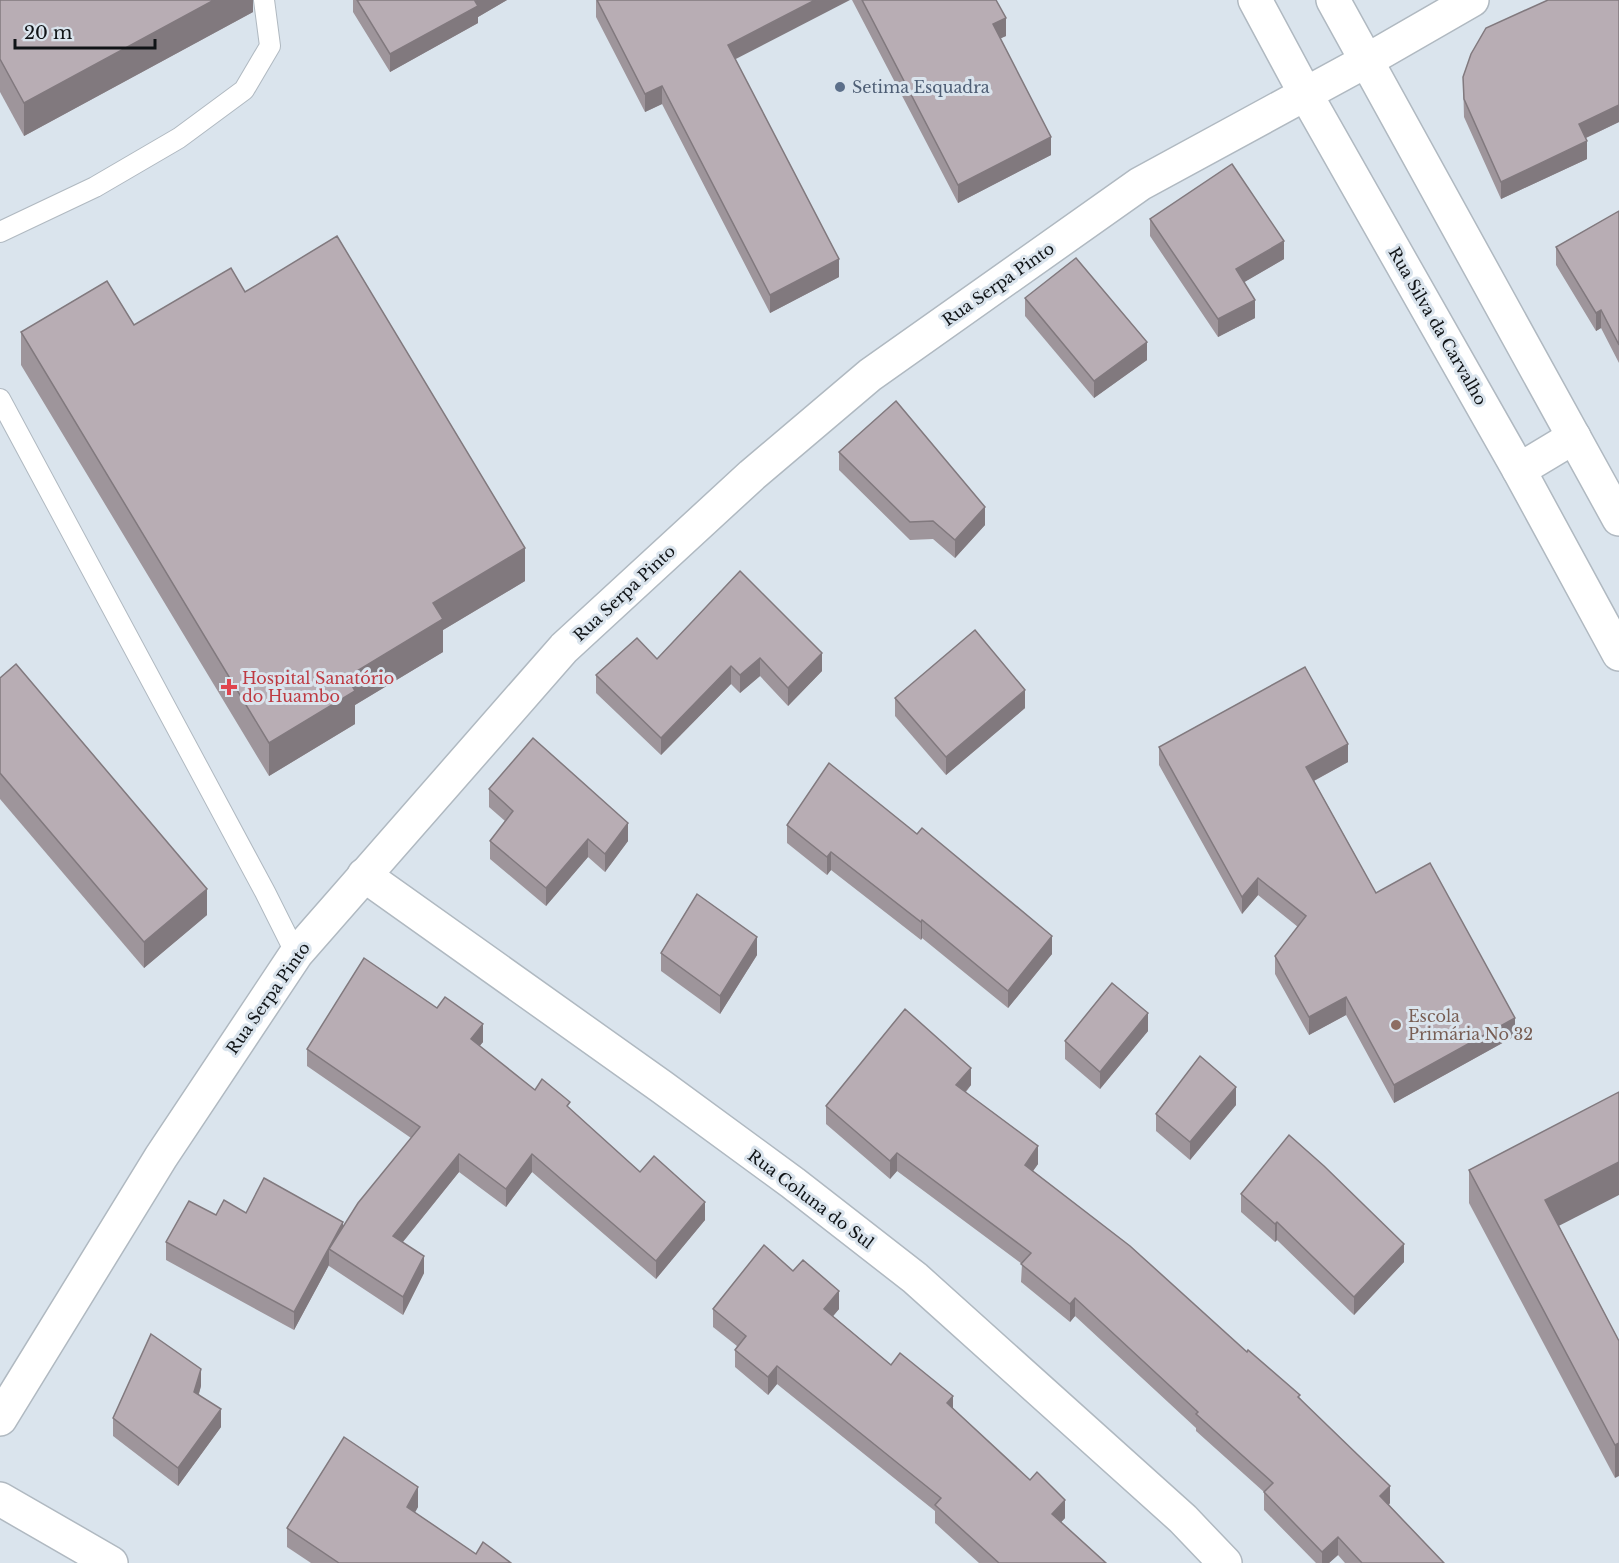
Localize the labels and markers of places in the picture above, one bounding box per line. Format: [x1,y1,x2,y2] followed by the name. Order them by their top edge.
[852,77,990,97] place label: Setima Esquadra
[833,80,847,94] marker: Setima Esquadra
[242,668,394,706] place label: Hospital Sanatório do Huambo
[220,678,238,696] marker: Hospital Sanatório do Huambo
[1408,1006,1533,1044] place label: Escola Primária No 32
[1389,1018,1403,1032] marker: Escola Primária No 32

